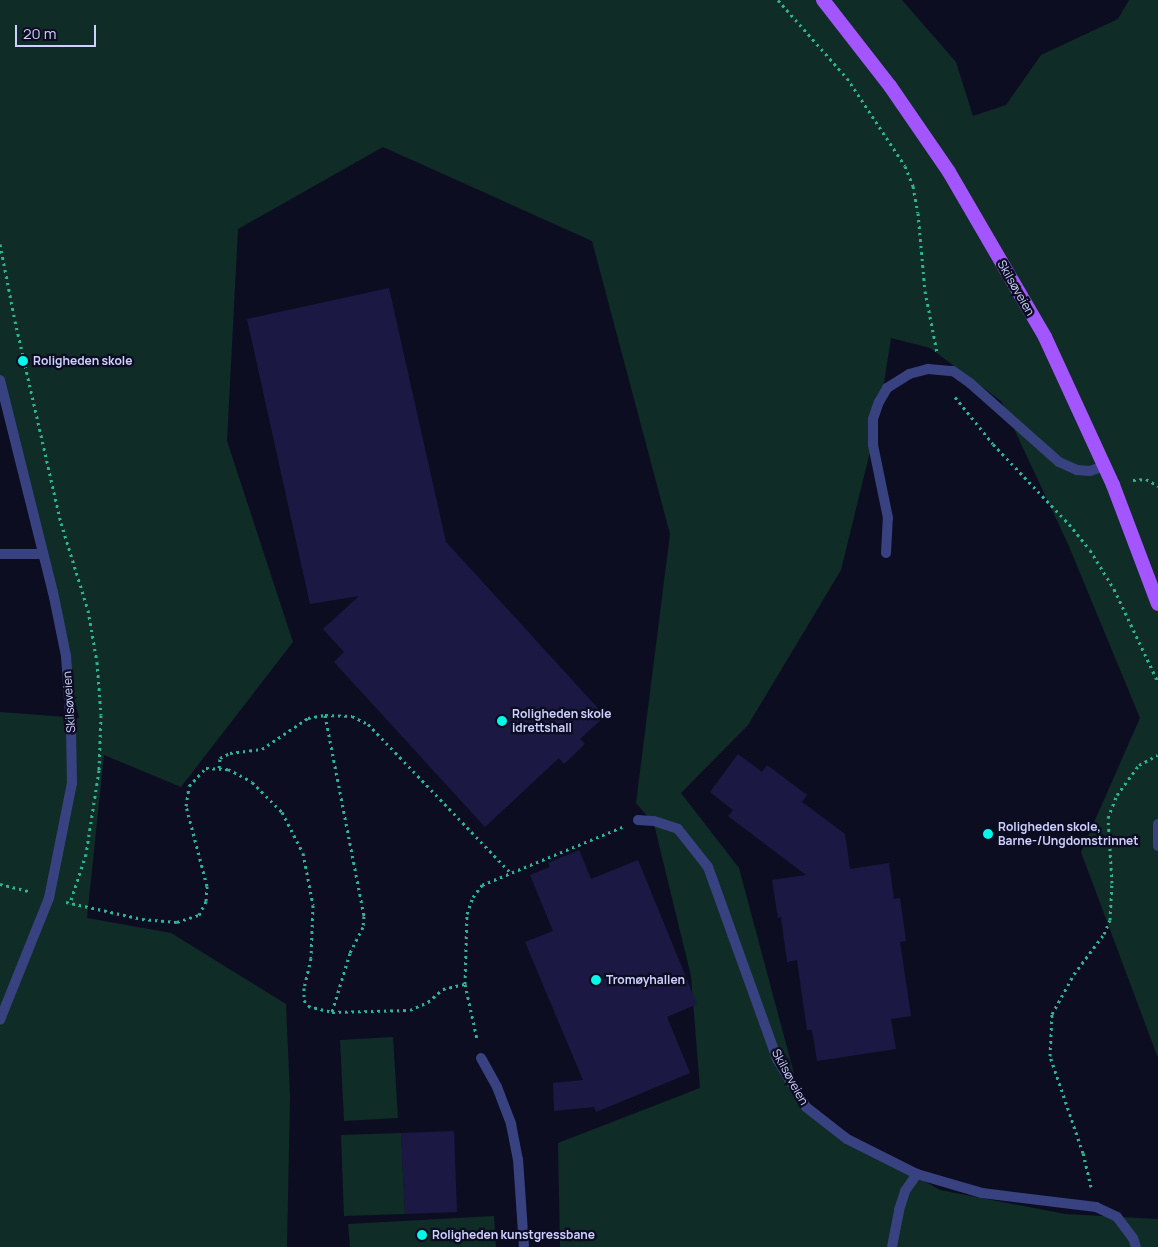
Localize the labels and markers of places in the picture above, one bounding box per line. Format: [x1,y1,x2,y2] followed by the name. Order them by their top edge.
[33,354,132,368] place label: Roligheden skole
[17,355,29,367] marker: Roligheden skole
[512,707,611,735] place label: Roligheden skole idrettshall
[496,715,508,727] marker: Roligheden skole idrettshall
[998,820,1138,848] place label: Roligheden skole, Barne-/Ungdomstrinnet
[982,828,994,840] marker: Roligheden skole, Barne-/Ungdomstrinnet
[606,973,685,987] place label: Tromøyhallen
[590,974,602,986] marker: Tromøyhallen
[432,1228,595,1242] place label: Roligheden kunstgressbane
[416,1229,428,1241] marker: Roligheden kunstgressbane

